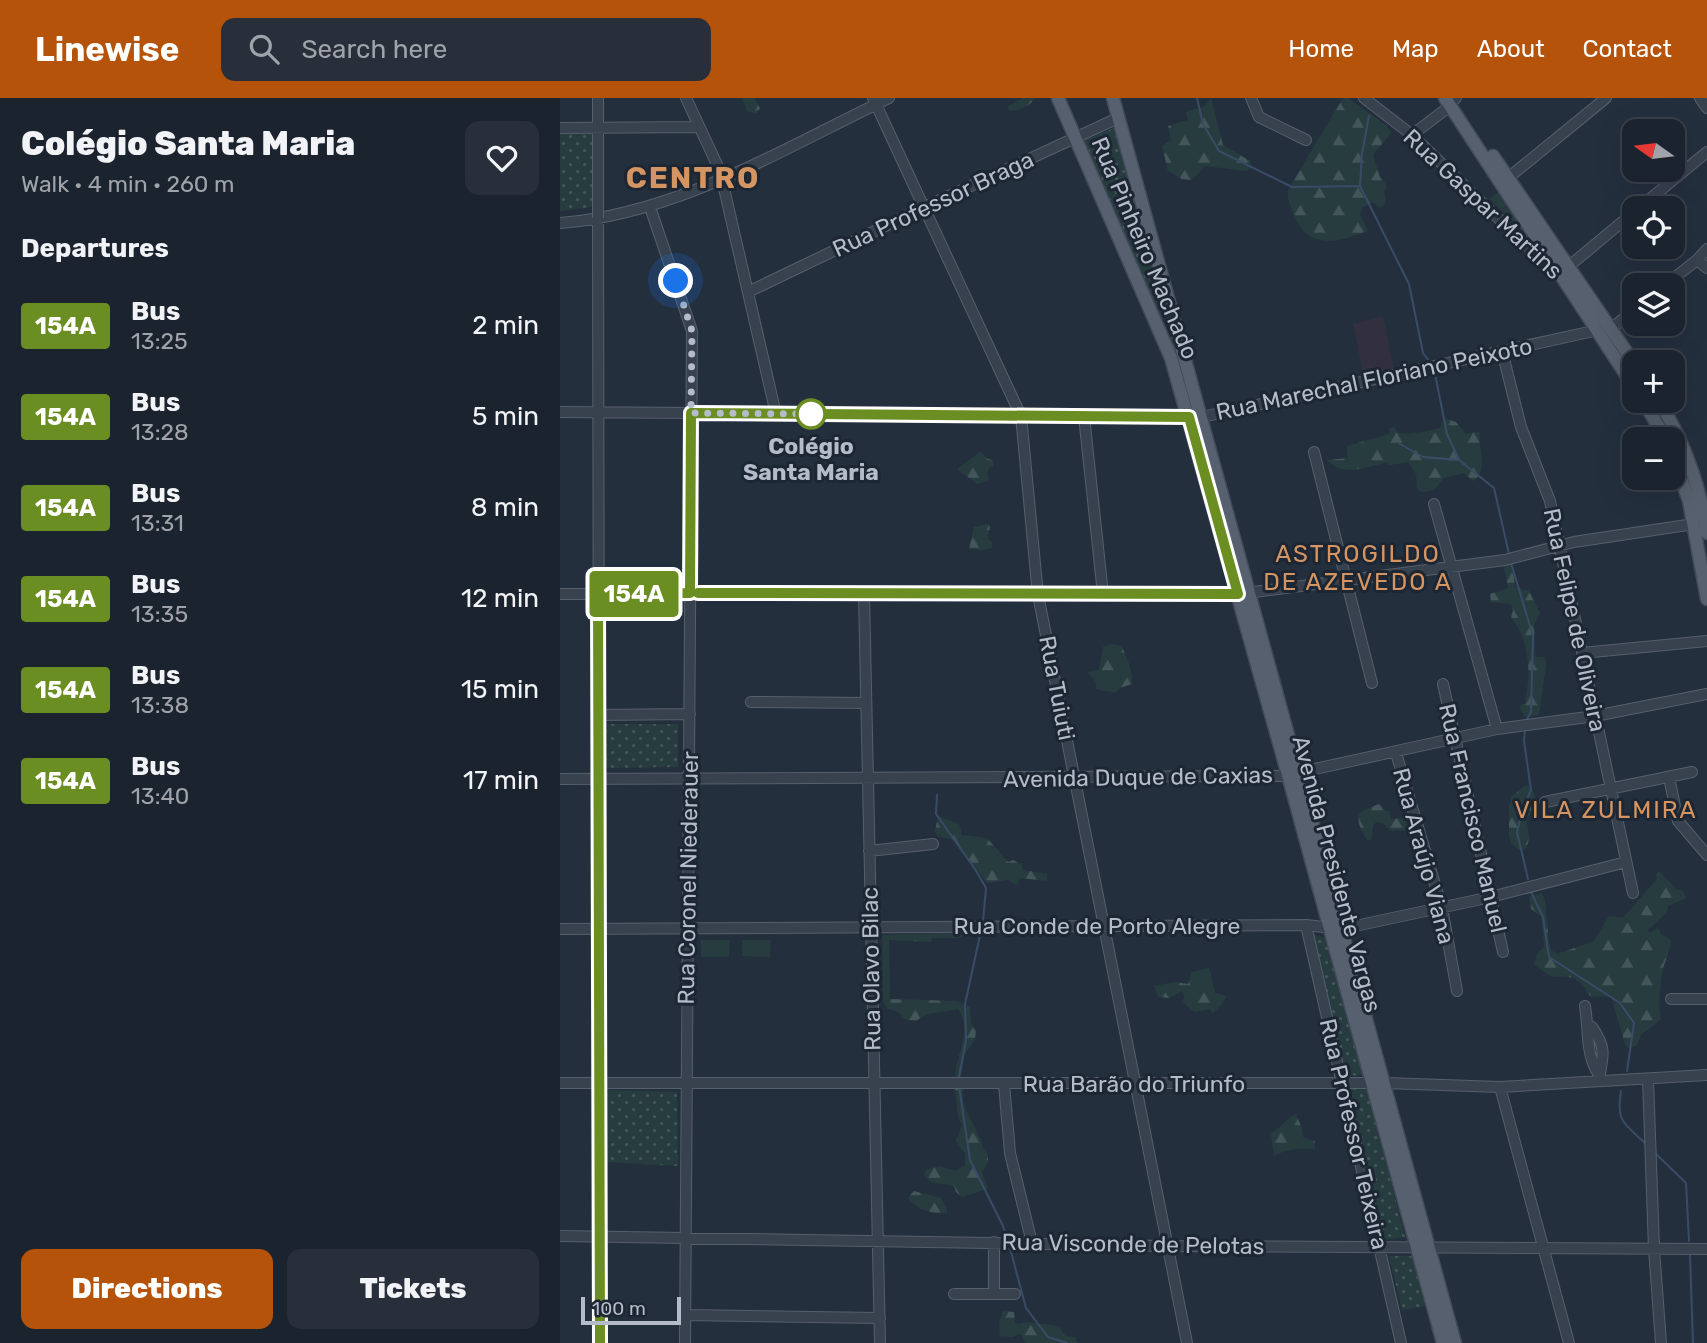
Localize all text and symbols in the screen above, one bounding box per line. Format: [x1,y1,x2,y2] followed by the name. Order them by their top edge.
[221,18,711,81] search box
[35,30,179,69] text: Linewise
[245,30,283,68] icon: search
[301,34,447,65] text: Search here
[1288,35,1354,63] text: Home
[1392,35,1439,63] text: Map
[1477,35,1545,63] text: About
[1583,35,1672,63] text: Contact
[1622,119,1685,182] north arrow
[1622,119,1685,490] map controls
[465,121,539,195] button: heart
[1398,123,1568,285] street label: Rua Gaspar Martins
[21,124,355,163] text: Colégio Santa Maria
[1086,133,1204,363] street label: Rua Pinheiro Machado
[828,145,1038,263] street label: Rua Professor Braga
[626,160,760,196] district label: CENTRO
[21,170,235,198] text: Walk · 4 min · 260 m
[1622,196,1685,259] button: locate
[21,233,169,264] text: Departures
[658,263,693,298] your location
[1622,273,1685,336] button: layers
[131,296,180,327] text: Bus
[472,310,539,341] text: 2 min
[35,312,96,340] text: 154A
[131,327,188,355] text: 13:25
[1213,332,1535,426] street label: Rua Marechal Floriano Peixoto
[1622,350,1685,413] button: +
[131,387,180,418] text: Bus
[796,399,826,429] marker: Colégio Santa Maria
[472,401,539,432] text: 5 min
[35,403,96,431] text: 154A
[131,418,189,446] text: 13:28
[1622,427,1685,490] button: −
[743,432,879,486] place label: Colégio Santa Maria
[131,478,180,509] text: Bus
[471,492,539,523] text: 8 min
[35,494,96,522] text: 154A
[1538,506,1612,734] street label: Rua Felipe de Oliveira
[131,509,184,537] text: 13:31
[1263,540,1453,596] district label: ASTROGILDO DE AZEVEDO A
[131,569,180,600] text: Bus
[585,571,683,617] line badge: 154A
[603,580,665,608] text: 154A
[461,583,539,614] text: 12 min
[35,585,96,613] text: 154A
[131,600,188,628] text: 13:35
[1033,633,1081,743] street label: Rua Tuiuti
[131,660,180,691] text: Bus
[461,674,539,705] text: 15 min
[35,676,96,704] text: 154A
[131,691,189,719] text: 13:38
[1433,701,1513,935] street label: Rua Francisco Manuel
[1287,733,1387,1015] street label: Avenida Presidente Vargas
[131,751,180,782] text: Bus
[672,751,704,1005] street label: Rua Coronel Niederauer
[1003,761,1273,793] street label: Avenida Duque de Caxias
[463,765,539,796] text: 17 min
[1387,765,1461,947] street label: Rua Araújo Viana
[35,767,96,795] text: 154A
[131,782,189,810] text: 13:40
[1514,796,1698,824] district label: VILA ZULMIRA
[856,887,886,1051] street label: Rua Olavo Bilac
[954,912,1240,940] street label: Rua Conde de Porto Alegre
[1314,1016,1394,1252] street label: Rua Professor Teixeira
[1023,1070,1245,1098] street label: Rua Barão do Triunfo
[1001,1228,1265,1260] street label: Rua Visconde de Pelotas
[21,1249,273,1329] button: Directions
[287,1249,539,1329] button: Tickets
[581,1294,681,1326] scale bar
[592,1297,646,1320] text: 100 m

